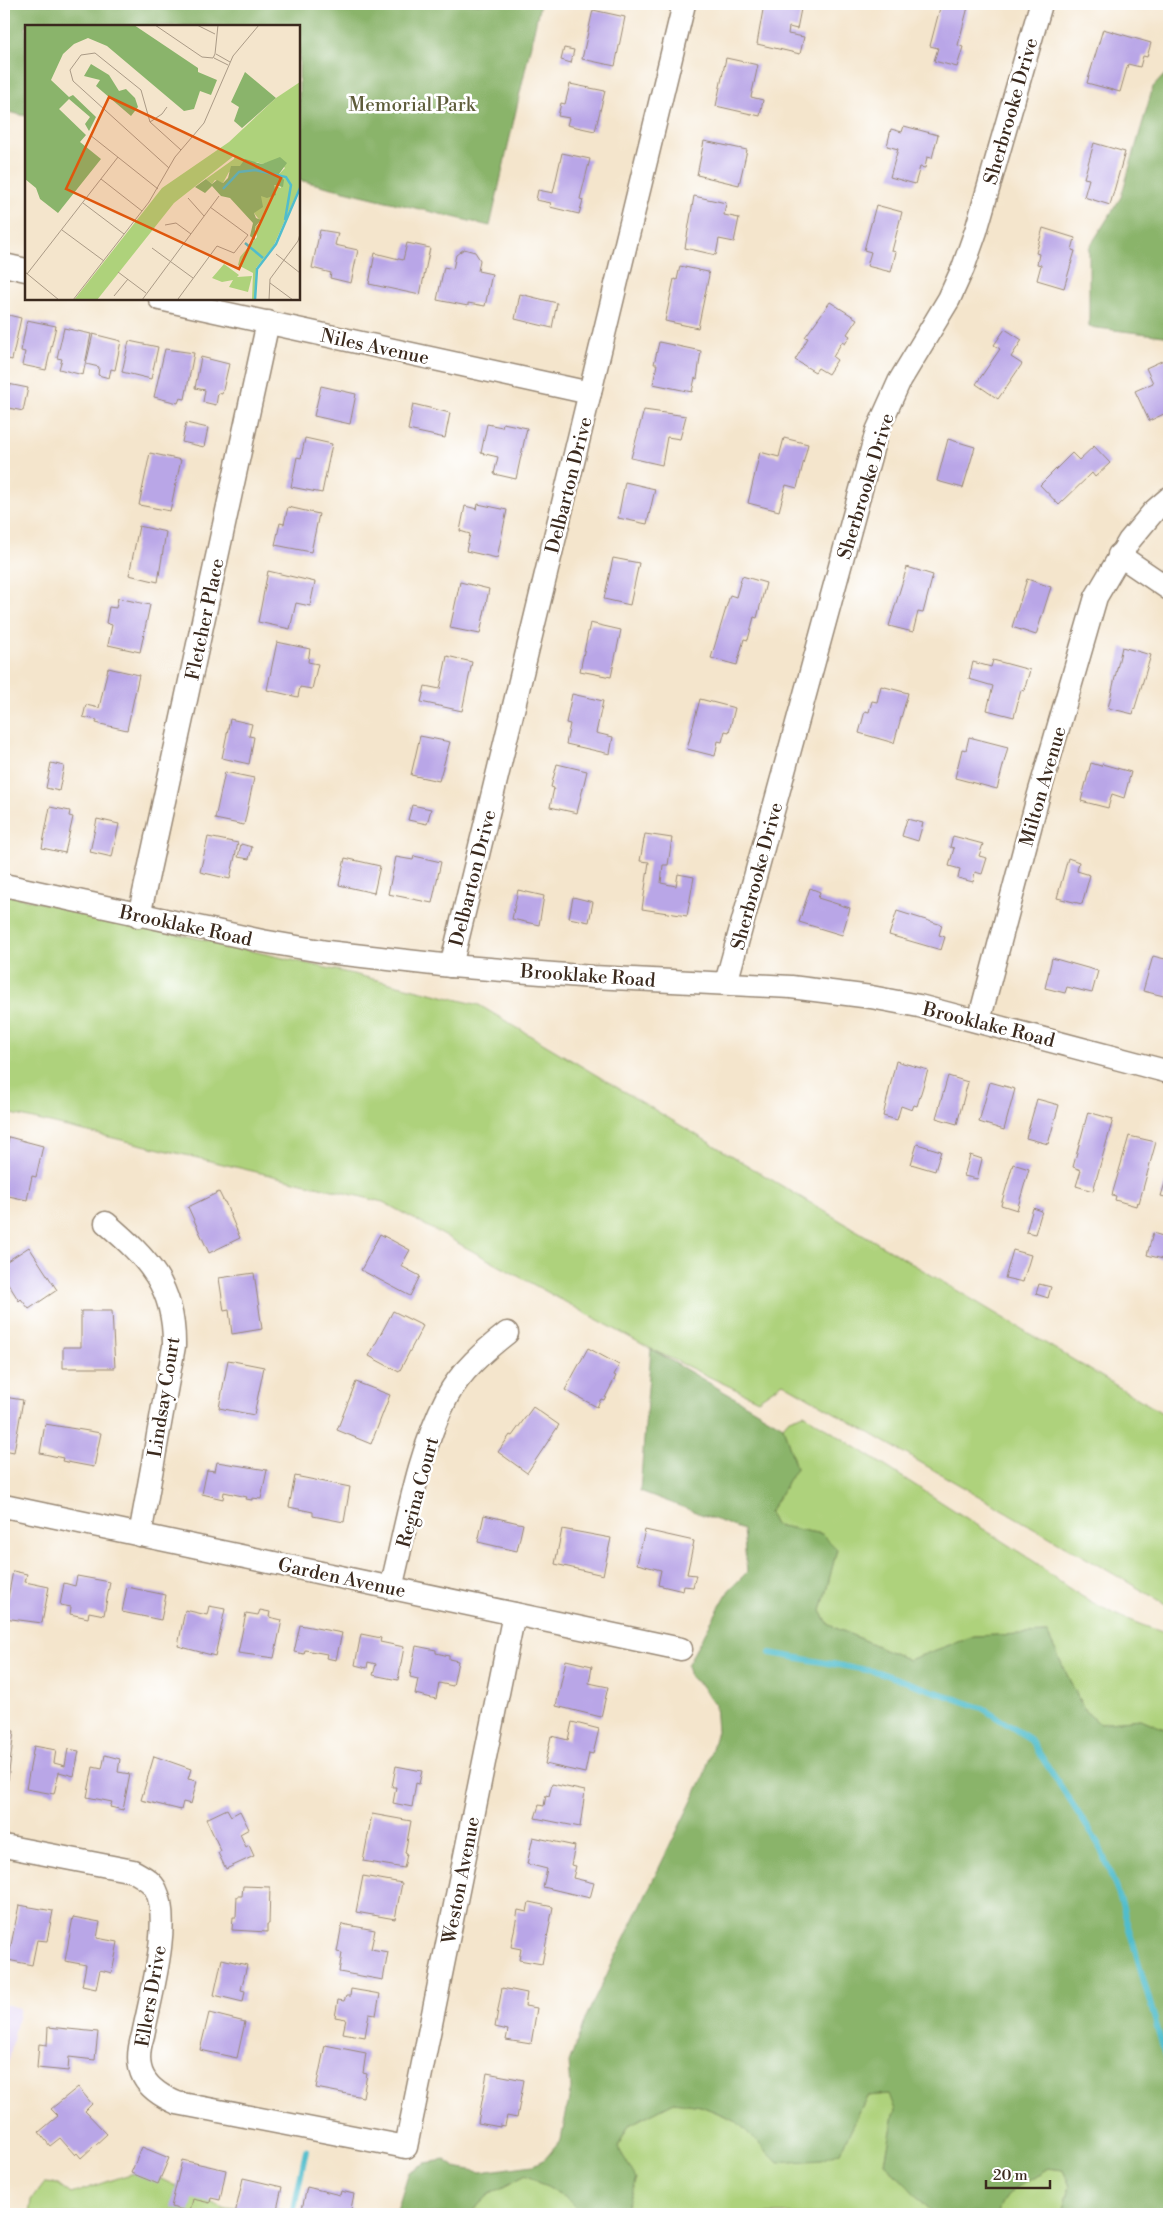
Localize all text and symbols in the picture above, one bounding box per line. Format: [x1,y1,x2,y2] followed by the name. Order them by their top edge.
[25,25,300,300] inset map
[979,35,1043,187] street label: Sherbrooke Drive
[348,93,477,117] park label: Memorial Park
[318,324,431,370] street label: Niles Avenue
[832,410,900,562] street label: Sherbrooke Drive
[540,414,598,556] street label: Delbarton Drive
[180,556,230,682] street label: Fletcher Place
[1014,723,1072,849] street label: Milton Avenue
[726,800,788,953] street label: Sherbrooke Drive
[444,807,502,949] street label: Delbarton Drive
[116,900,255,952] street label: Brooklake Road
[519,959,656,993] street label: Brooklake Road
[919,997,1057,1053] street label: Brooklake Road
[143,1335,185,1459] street label: Lindsay Court
[392,1434,444,1550] street label: Regina Court
[276,1553,408,1603] street label: Garden Avenue
[437,1815,485,1947] street label: Weston Avenue
[130,1943,172,2049] street label: Ellers Drive
[986,2158,1049,2190] scale bar
[993,2166,1028,2185] text: 20 m

